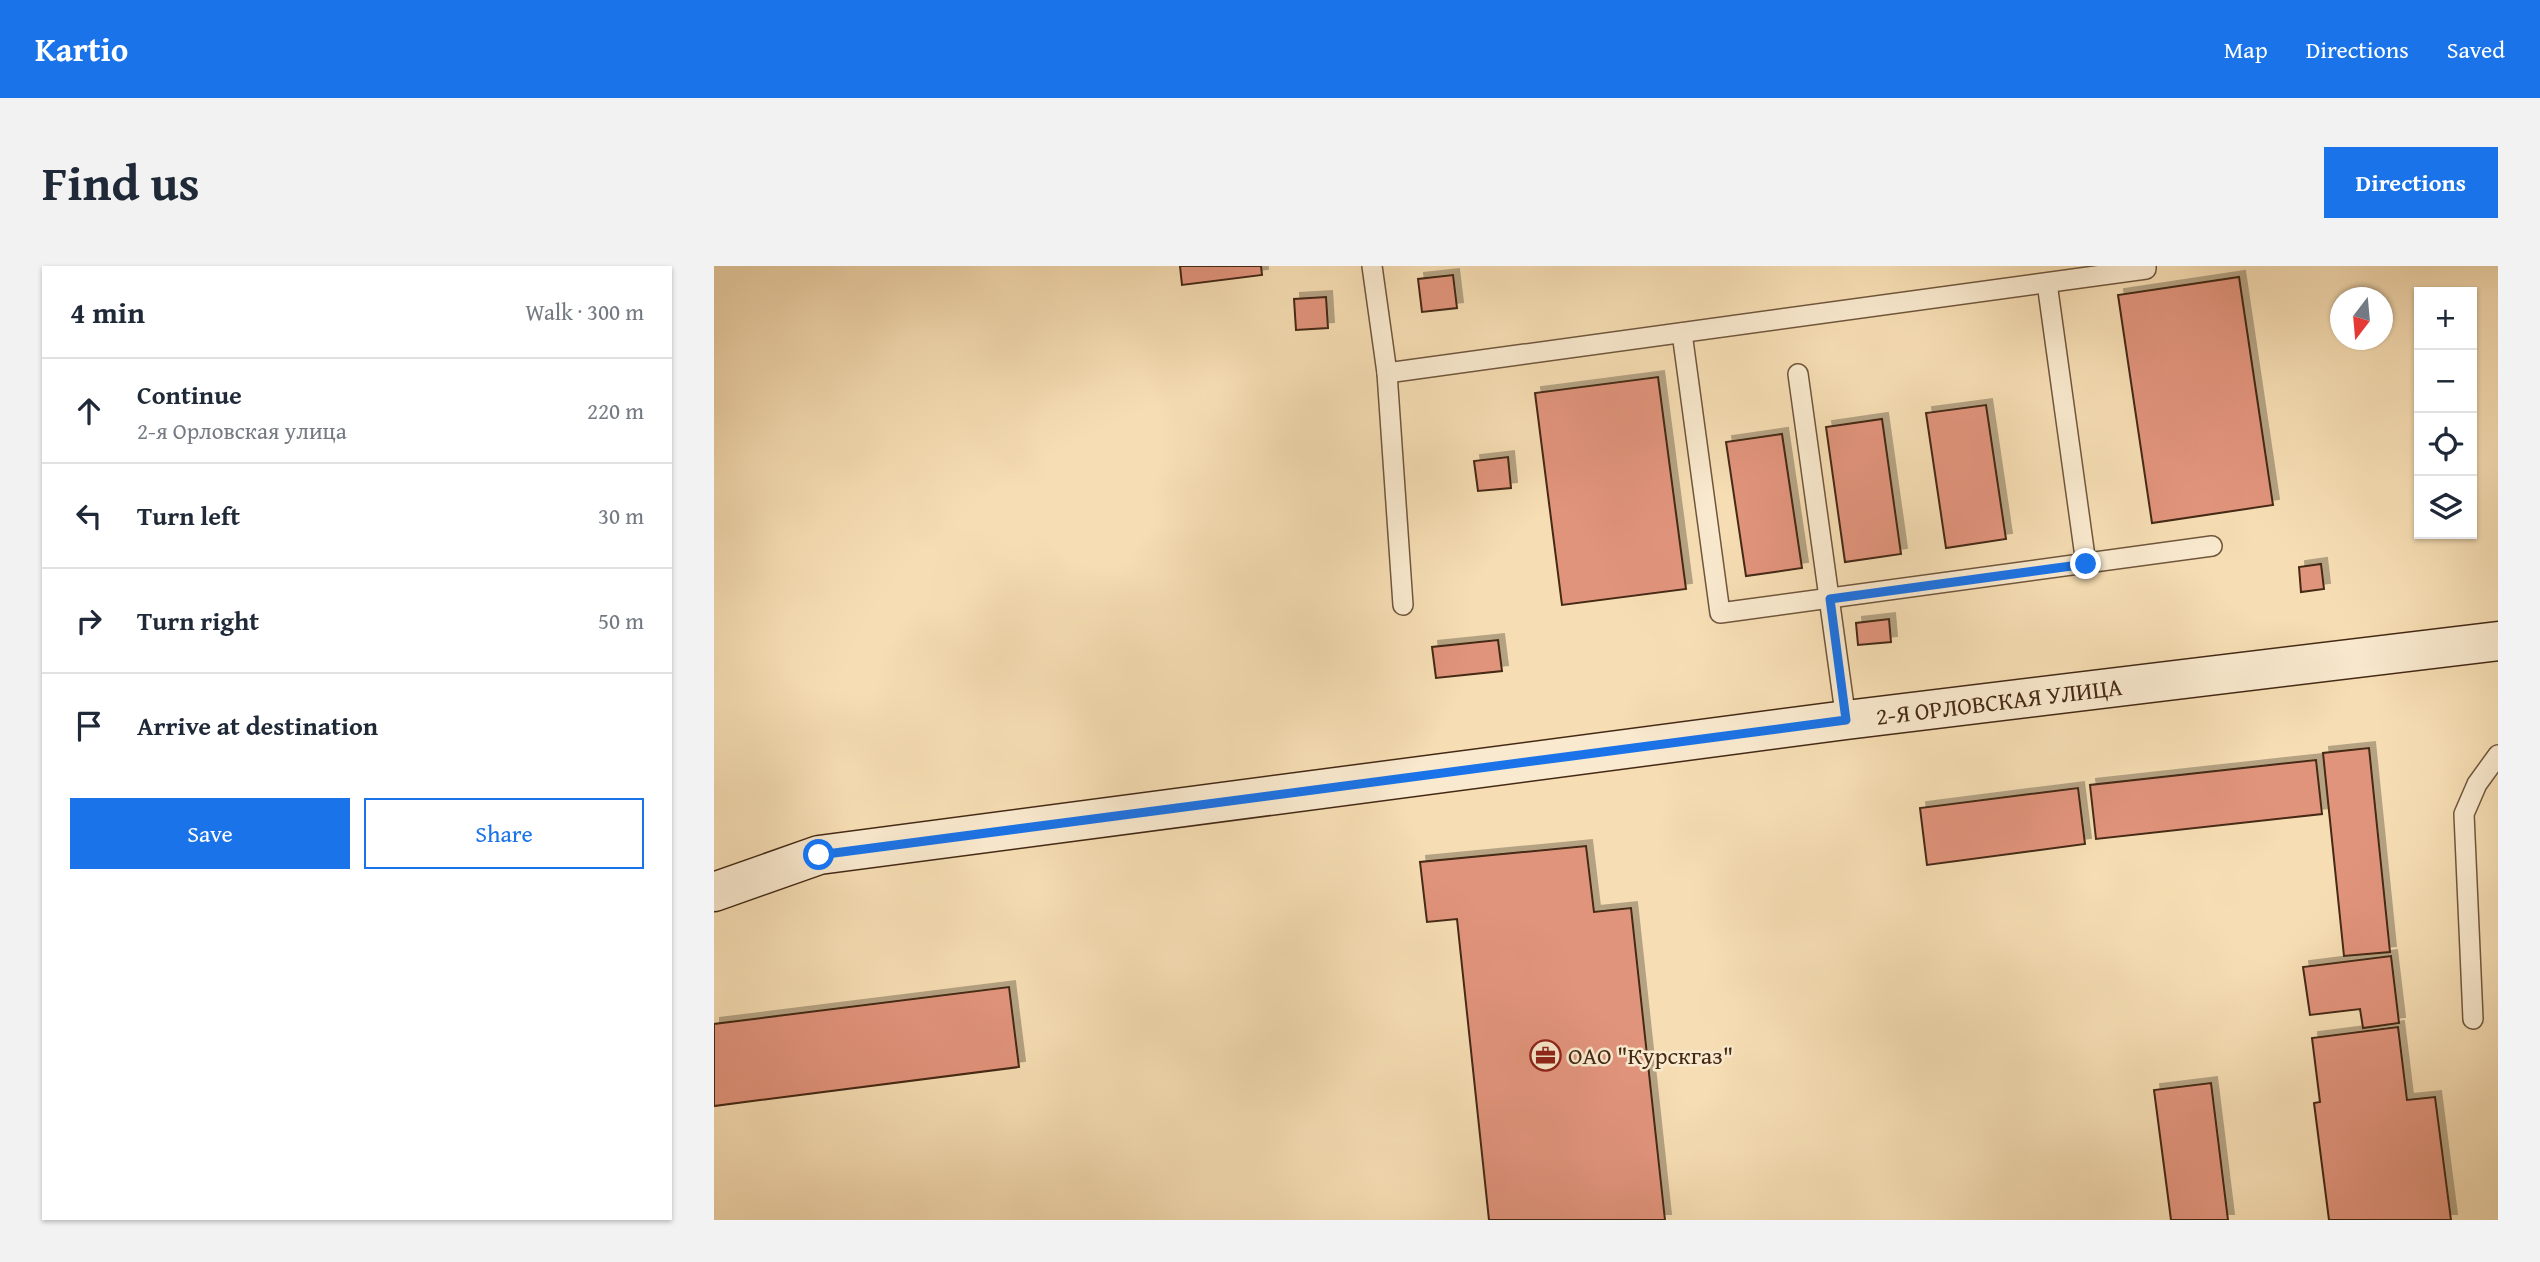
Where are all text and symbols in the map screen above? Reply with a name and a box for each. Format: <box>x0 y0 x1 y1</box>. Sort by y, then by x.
text: Kartio <box>35 25 128 73</box>
text: Map <box>2224 32 2268 67</box>
text: Directions <box>2306 32 2409 67</box>
text: Saved <box>2447 32 2505 67</box>
text: Find us <box>42 146 200 218</box>
button: Directions <box>2324 147 2498 218</box>
north arrow <box>2330 287 2393 350</box>
map controls <box>2414 287 2477 539</box>
button: + <box>2414 287 2477 350</box>
text: 4 min <box>70 290 145 334</box>
text: Walk · 300 m <box>525 295 644 328</box>
button: − <box>2414 350 2477 413</box>
text: Continue <box>137 375 242 414</box>
icon: ahead <box>70 392 108 430</box>
text: 220 m <box>587 394 644 427</box>
button: locate <box>2414 413 2477 476</box>
text: 2-я Орловская улица <box>137 414 347 447</box>
button: layers <box>2414 476 2477 539</box>
text: Turn left <box>137 496 240 535</box>
icon: left <box>70 497 108 535</box>
text: 30 m <box>598 499 644 532</box>
route end <box>2070 548 2101 579</box>
text: Turn right <box>137 601 259 640</box>
icon: right <box>70 602 108 640</box>
text: 50 m <box>598 604 644 637</box>
street label: 2-Я ОРЛОВСКАЯ УЛИЦА <box>1874 669 2125 734</box>
text: Arrive at destination <box>137 706 378 745</box>
icon: arrive <box>70 707 108 745</box>
button: Save <box>70 798 350 869</box>
button: Share <box>364 798 644 869</box>
route start <box>803 839 834 870</box>
place label: ОАО "Курскгаз" <box>1568 1038 1733 1073</box>
office icon: ОАО "Курскгаз" <box>1528 1039 1562 1073</box>

